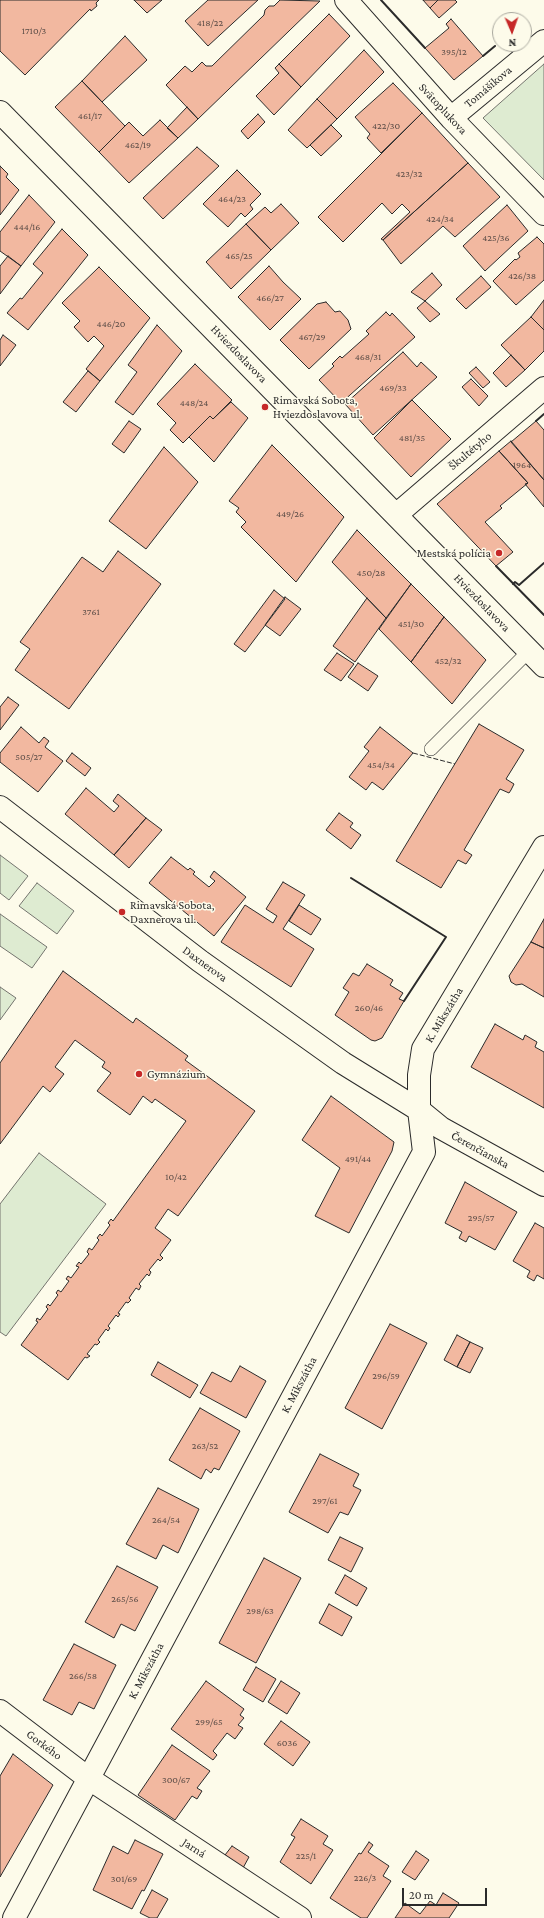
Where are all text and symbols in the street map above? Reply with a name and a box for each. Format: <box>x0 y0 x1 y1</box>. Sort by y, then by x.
north arrow <box>492 12 532 52</box>
house number: 418/22 <box>197 17 223 29</box>
house number: 1710/3 <box>22 25 46 37</box>
text: N <box>508 37 516 49</box>
house number: 395/12 <box>441 46 467 58</box>
street label: Tomášikova <box>461 63 515 111</box>
street label: Svätoplukova <box>416 80 470 138</box>
house number: 461/17 <box>78 110 102 122</box>
house number: 422/30 <box>372 120 400 132</box>
house number: 462/19 <box>125 139 151 151</box>
house number: 423/32 <box>395 168 423 180</box>
house number: 464/23 <box>218 193 246 205</box>
house number: 424/34 <box>426 213 454 225</box>
house number: 444/16 <box>14 221 40 233</box>
house number: 425/36 <box>482 232 510 244</box>
house number: 465/25 <box>225 250 253 262</box>
house number: 426/38 <box>508 270 536 282</box>
house number: 466/27 <box>256 292 284 304</box>
house number: 446/20 <box>97 318 125 330</box>
street label: Hviezdoslavova <box>208 322 270 386</box>
house number: 467/29 <box>298 331 326 343</box>
house number: 468/31 <box>355 351 381 363</box>
house number: 469/33 <box>379 382 407 394</box>
place label: Rimavská Sobota, Hviezdoslavova ul. <box>273 393 362 421</box>
house number: 448/24 <box>180 397 208 409</box>
marker: Rimavská Sobota, Hviezdoslavova ul. <box>260 402 270 412</box>
street label: Škultétyho <box>446 429 494 473</box>
house number: 481/35 <box>399 432 425 444</box>
house number: 1964 <box>513 459 531 471</box>
house number: 449/26 <box>276 508 304 520</box>
place label: Mestská polícia <box>417 546 491 560</box>
marker: Mestská polícia <box>494 548 504 558</box>
house number: 450/28 <box>357 567 385 579</box>
street label: Hviezdoslavova <box>451 571 513 635</box>
house number: 3761 <box>82 606 100 618</box>
house number: 451/30 <box>398 618 424 630</box>
house number: 452/32 <box>434 655 462 667</box>
house number: 505/27 <box>15 751 43 763</box>
house number: 454/34 <box>367 759 395 771</box>
place label: Rimavská Sobota, Daxnerova ul. <box>130 898 214 926</box>
marker: Rimavská Sobota, Daxnerova ul. <box>117 907 127 917</box>
street label: Daxnerova <box>180 943 230 985</box>
street label: K. Mikszátha <box>422 985 466 1045</box>
house number: 260/46 <box>355 1002 383 1014</box>
place label: Gymnázium <box>147 1067 206 1081</box>
marker: Gymnázium <box>134 1069 144 1079</box>
street label: Čerenčianska <box>448 1128 512 1172</box>
house number: 491/44 <box>345 1153 371 1165</box>
house number: 10/42 <box>165 1171 187 1183</box>
house number: 295/57 <box>468 1212 494 1224</box>
street label: K. Mikszátha <box>278 1354 320 1416</box>
house number: 296/59 <box>372 1370 400 1382</box>
house number: 263/52 <box>192 1440 218 1452</box>
house number: 297/61 <box>312 1495 338 1507</box>
house number: 264/54 <box>152 1514 180 1526</box>
house number: 265/56 <box>111 1593 139 1605</box>
house number: 298/63 <box>246 1605 274 1617</box>
street label: K. Mikszátha <box>125 1640 167 1702</box>
house number: 266/58 <box>69 1670 97 1682</box>
house number: 299/65 <box>195 1716 223 1728</box>
street label: Gorkého <box>23 1727 65 1763</box>
house number: 6036 <box>277 1737 297 1749</box>
house number: 300/67 <box>162 1774 190 1786</box>
street label: Jarná <box>179 1835 209 1861</box>
house number: 225/1 <box>296 1850 316 1862</box>
house number: 226/3 <box>354 1872 376 1884</box>
house number: 301/69 <box>111 1873 137 1885</box>
scale bar <box>404 1880 489 1906</box>
text: 20 m <box>409 1888 433 1902</box>

